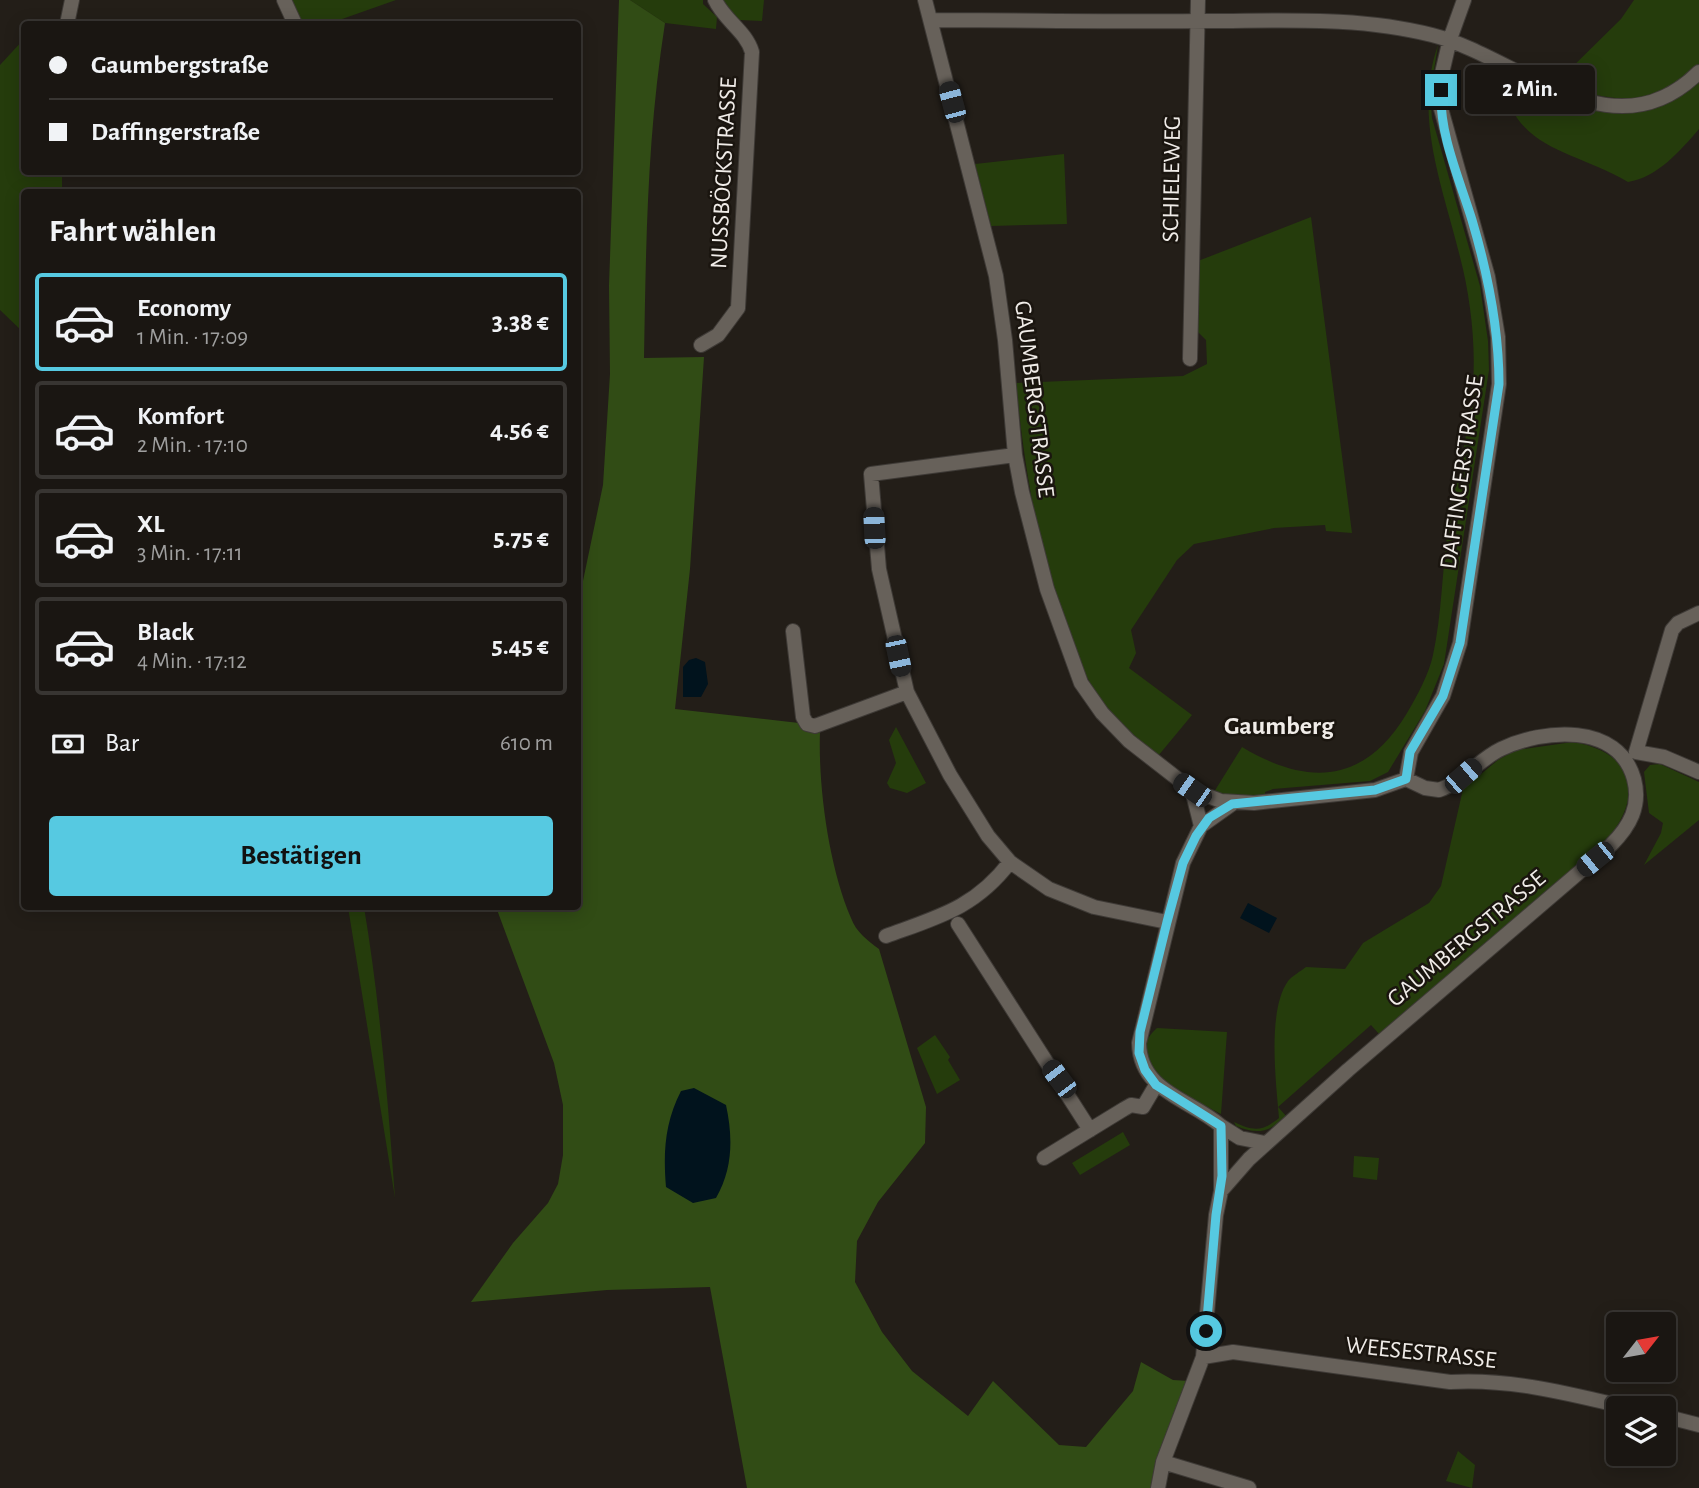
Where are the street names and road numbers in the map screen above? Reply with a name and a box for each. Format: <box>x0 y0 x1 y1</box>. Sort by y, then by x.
street label: NUSSBÖCKSTRASSE <box>706 76 741 270</box>
street label: SCHIELEWEG <box>1159 115 1185 243</box>
street label: GAUMBERGSTRASSE <box>1010 299 1058 499</box>
street label: DAFFINGERSTRASSE <box>1436 373 1488 571</box>
street label: GAUMBERGSTRASSE <box>1383 866 1550 1012</box>
street label: WEESESTRASSE <box>1344 1333 1498 1373</box>

